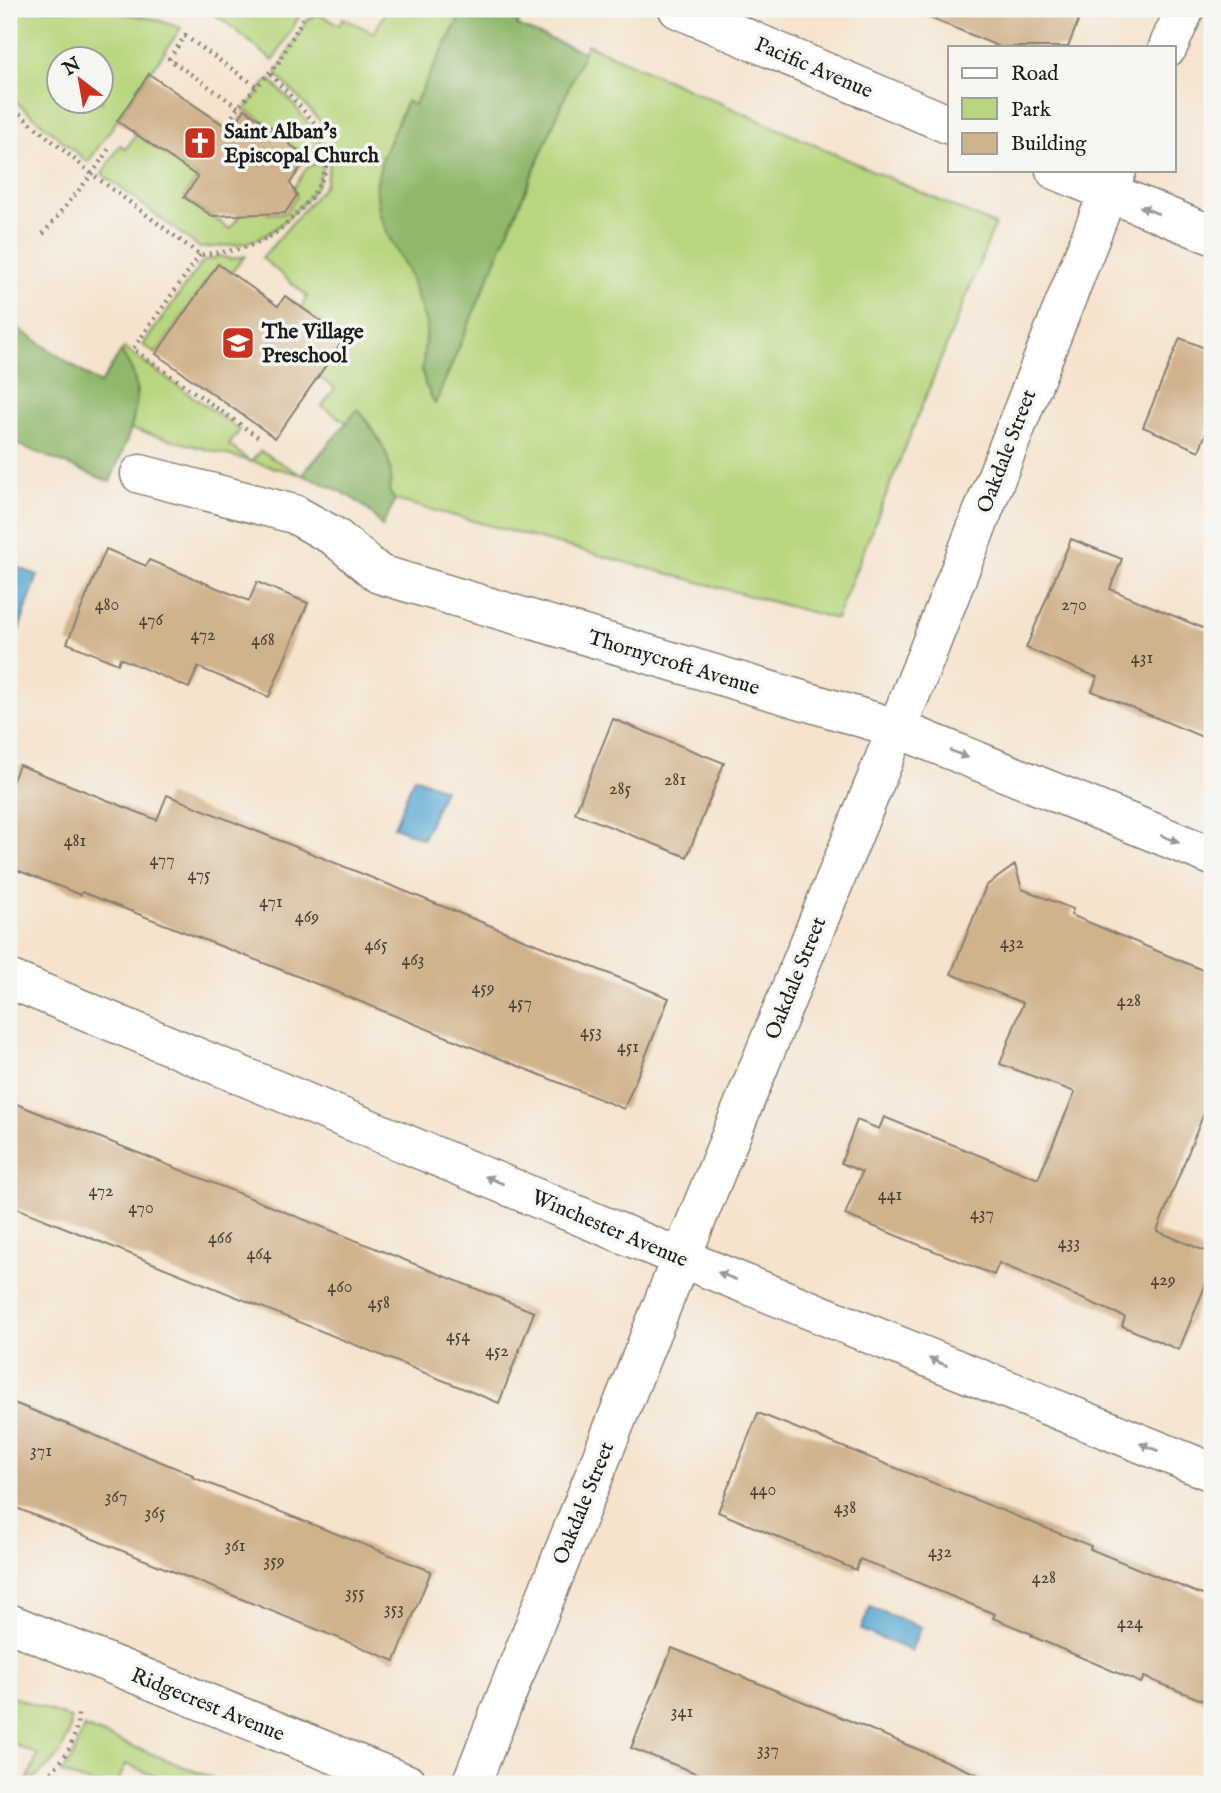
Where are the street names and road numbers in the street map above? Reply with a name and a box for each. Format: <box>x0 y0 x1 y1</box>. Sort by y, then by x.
street label: Pacific Avenue <box>750 31 877 106</box>
street label: Oakdale Street <box>972 386 1043 517</box>
street label: Thornycroft Avenue <box>584 624 763 702</box>
street label: Oakdale Street <box>760 913 833 1044</box>
street label: Winchester Avenue <box>527 1184 692 1275</box>
street label: Oakdale Street <box>548 1438 621 1569</box>
street label: Ridgecrest Avenue <box>127 1662 289 1749</box>

